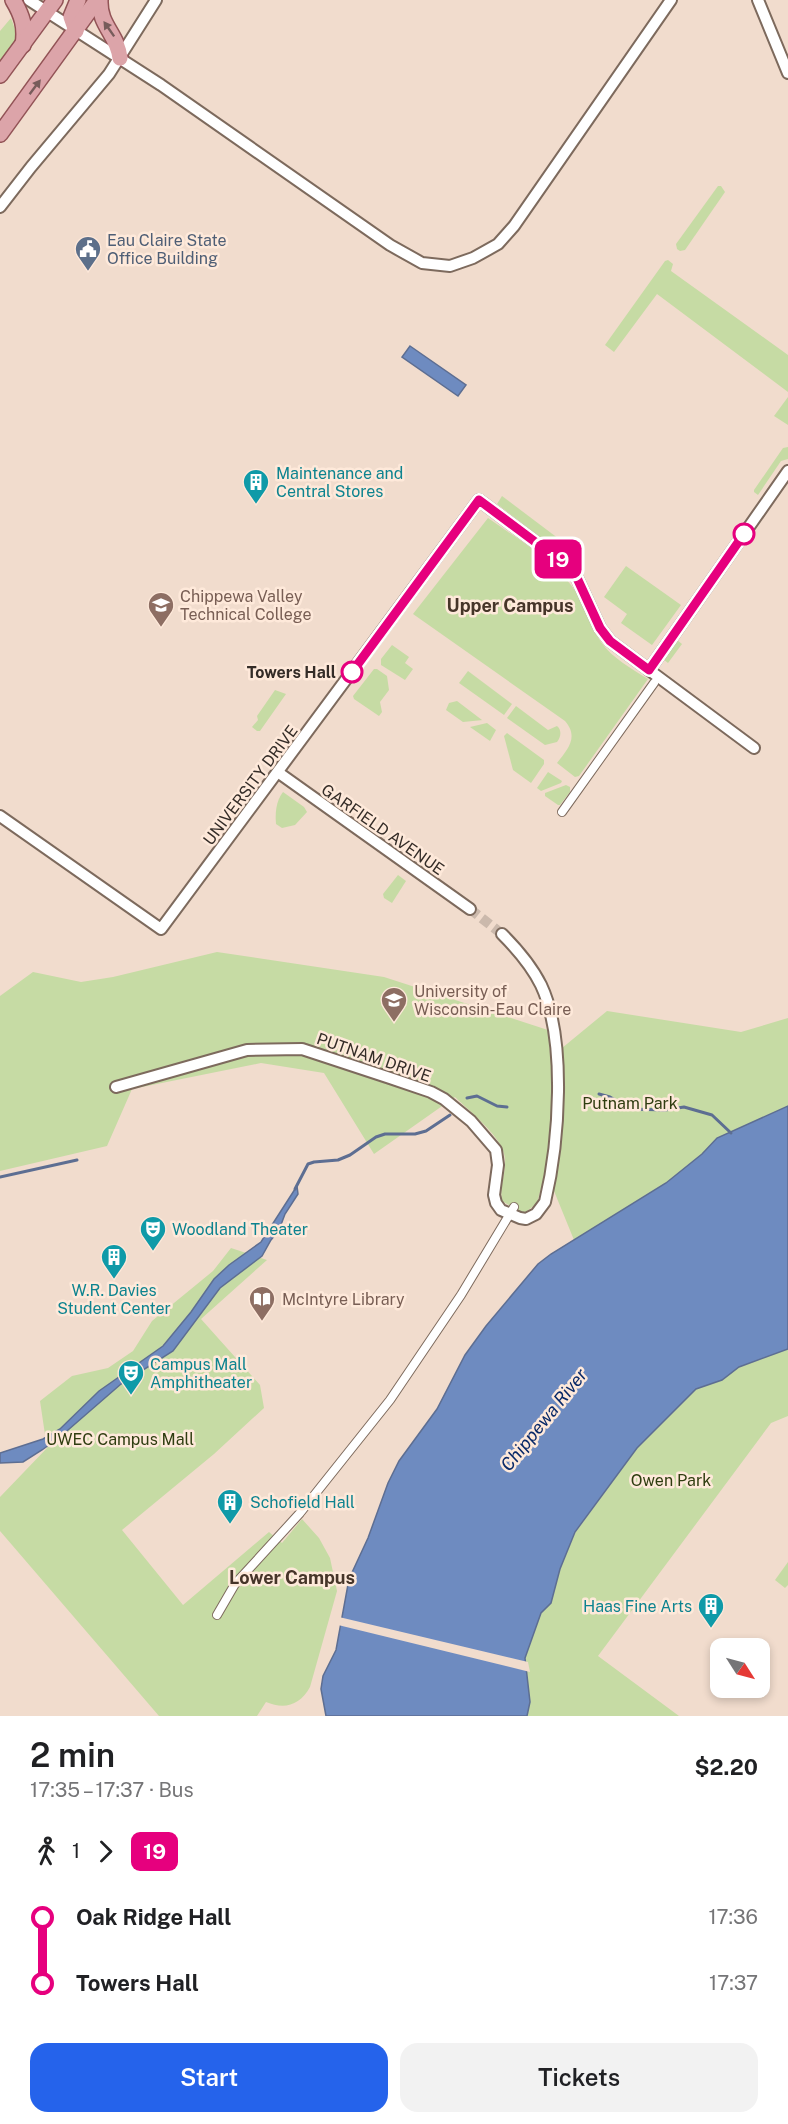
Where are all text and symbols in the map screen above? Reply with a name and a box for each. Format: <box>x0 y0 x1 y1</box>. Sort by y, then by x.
one-way arrow <box>103 22 115 38</box>
one-way arrow <box>29 80 41 96</box>
place label: Eau Claire State Office Building <box>107 231 227 268</box>
public building icon: Eau Claire State Office Building <box>73 234 103 272</box>
place label: Maintenance and Central Stores <box>276 464 403 501</box>
building icon: Maintenance and Central Stores <box>241 467 271 505</box>
unlabelled marker <box>733 523 755 545</box>
line badge: 19 <box>531 540 585 578</box>
text: 19 <box>547 547 569 572</box>
place label: Chippewa Valley Technical College <box>180 587 312 624</box>
school or university icon: Chippewa Valley Technical College <box>146 590 176 628</box>
district label: Upper Campus <box>447 595 573 616</box>
marker: Towers Hall <box>341 661 363 683</box>
place label: Towers Hall <box>247 663 336 682</box>
street label: UNIVERSITY DRIVE <box>199 722 302 849</box>
street label: GARFIELD AVENUE <box>318 780 448 879</box>
place label: University of Wisconsin-Eau Claire <box>414 982 571 1019</box>
school or university icon: University of Wisconsin-Eau Claire <box>379 985 409 1023</box>
street label: PUTNAM DRIVE <box>314 1029 433 1086</box>
park label: Putnam Park <box>582 1094 678 1113</box>
theatre icon: Woodland Theater <box>138 1214 168 1252</box>
place label: Woodland Theater <box>172 1220 308 1239</box>
building icon: W.R. Davies Student Center <box>99 1242 129 1280</box>
place label: W.R. Davies Student Center <box>57 1281 171 1318</box>
library icon: McIntyre Library <box>247 1284 277 1322</box>
place label: McIntyre Library <box>282 1290 405 1309</box>
place label: Campus Mall Amphitheater <box>150 1355 252 1392</box>
theatre icon: Campus Mall Amphitheater <box>116 1358 146 1396</box>
water label: Chippewa River <box>496 1364 591 1475</box>
park label: UWEC Campus Mall <box>46 1430 194 1449</box>
park label: Owen Park <box>631 1471 711 1490</box>
building icon: Schofield Hall <box>215 1487 245 1525</box>
place label: Schofield Hall <box>250 1493 355 1512</box>
district label: Lower Campus <box>229 1567 355 1588</box>
building icon: Haas Fine Arts <box>696 1591 726 1629</box>
place label: Haas Fine Arts <box>583 1597 692 1616</box>
north arrow <box>710 1638 770 1698</box>
map controls <box>710 1638 770 1698</box>
text: 2 min <box>30 1736 115 1774</box>
text: $2.20 <box>695 1754 758 1780</box>
text: 17:35 – 17:37 · Bus <box>30 1778 194 1802</box>
icon: walk <box>30 1835 63 1868</box>
icon: forward <box>89 1835 122 1868</box>
text: 1 <box>72 1839 80 1863</box>
text: 19 <box>143 1839 166 1864</box>
text: Oak Ridge Hall <box>76 1904 232 1930</box>
text: 17:36 <box>708 1905 758 1929</box>
text: Towers Hall <box>76 1970 199 1996</box>
text: 17:37 <box>709 1971 758 1995</box>
button: Start <box>30 2043 388 2112</box>
button: Tickets <box>400 2043 758 2112</box>

